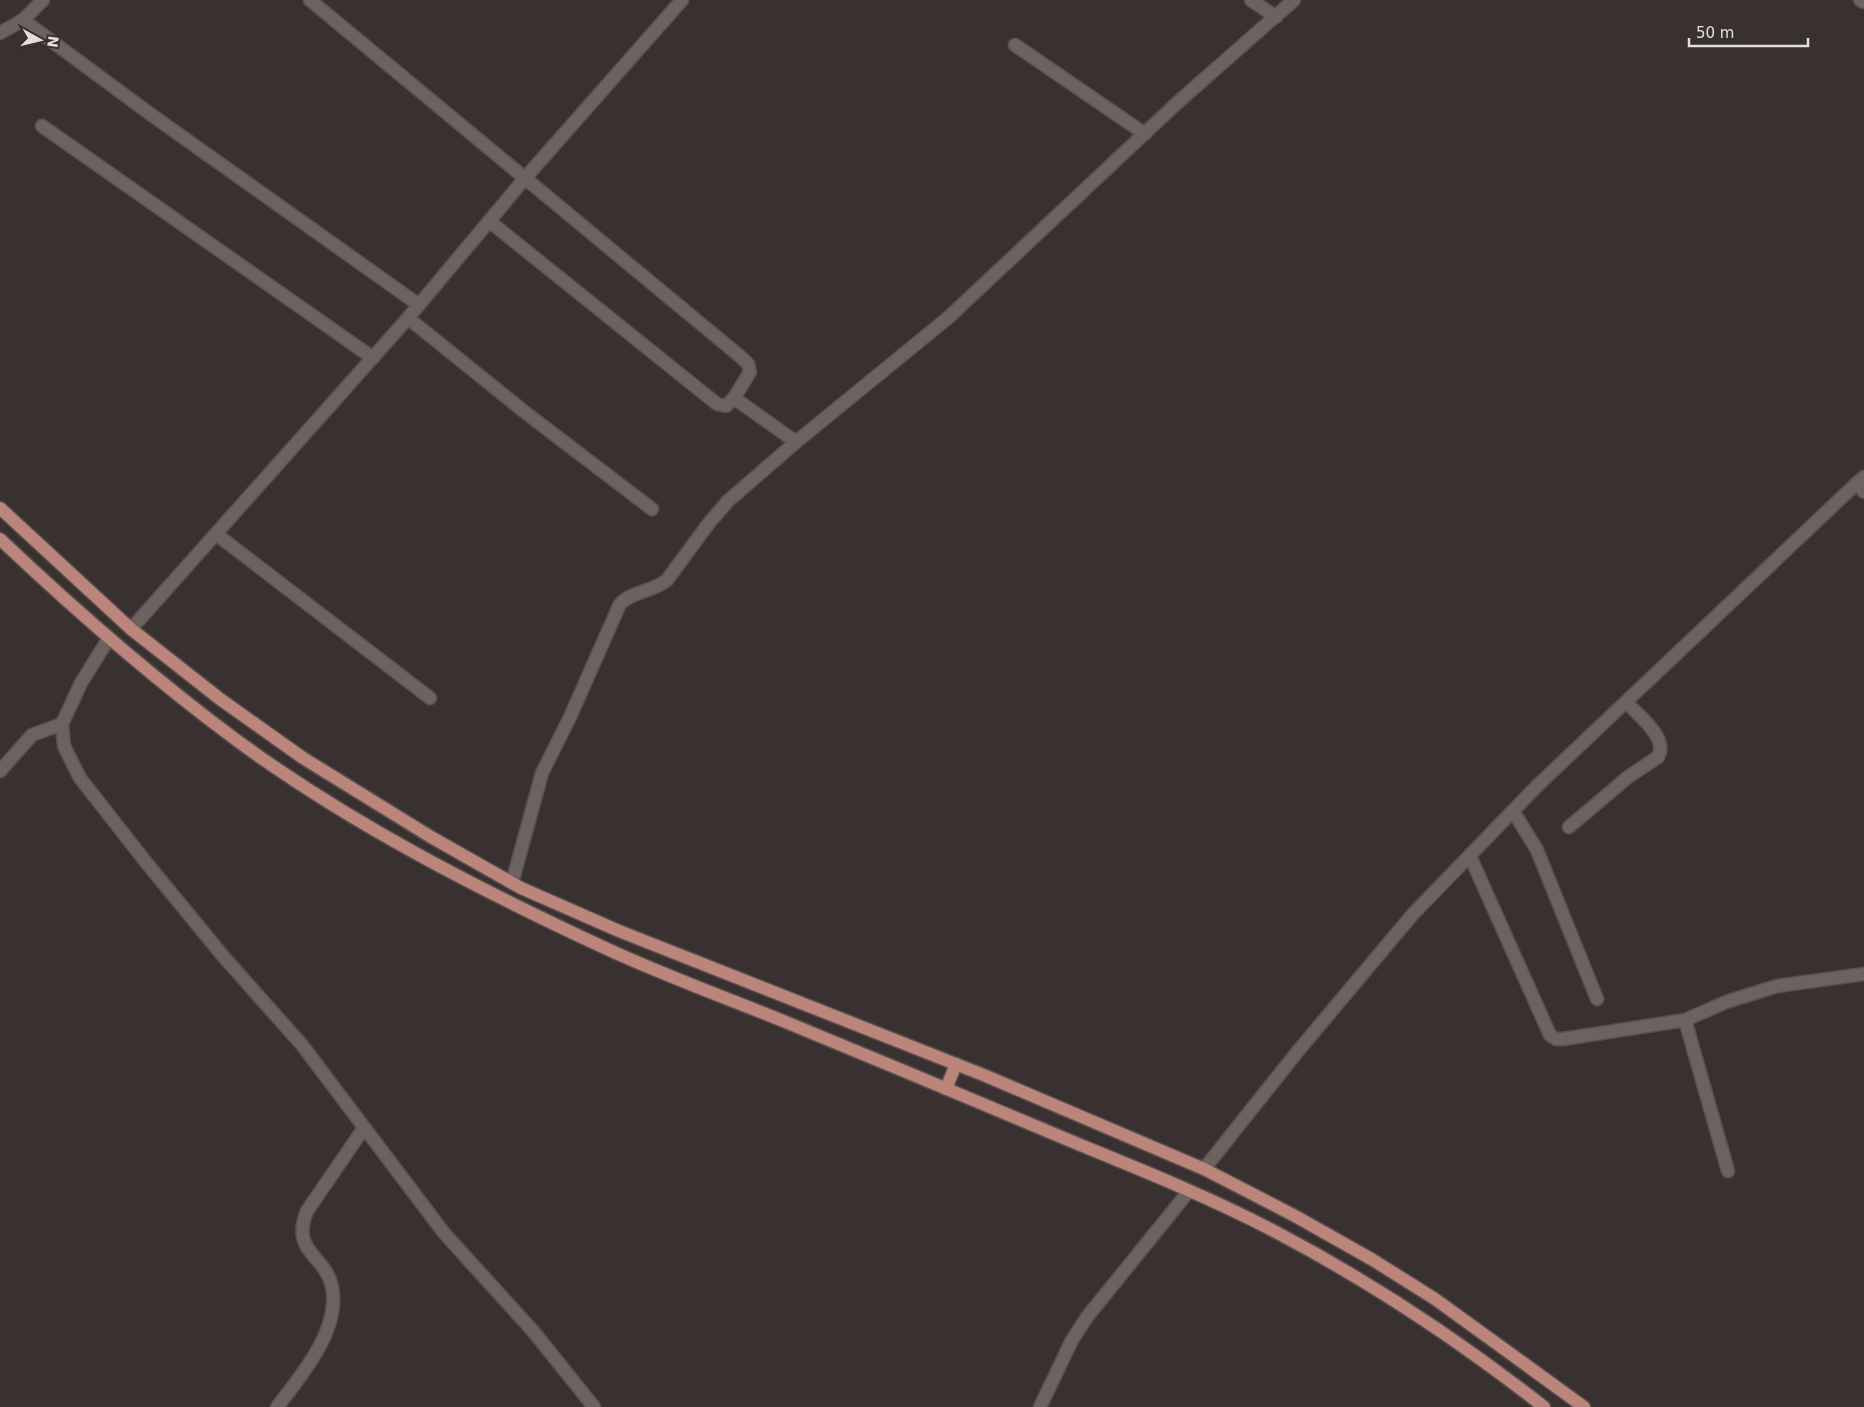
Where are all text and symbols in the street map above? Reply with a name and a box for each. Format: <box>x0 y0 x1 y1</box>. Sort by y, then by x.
north arrow <box>15 15 65 65</box>
scale bar <box>1689 15 1808 47</box>
text: 50 m <box>1696 24 1734 42</box>
text: N <box>44 35 62 49</box>

